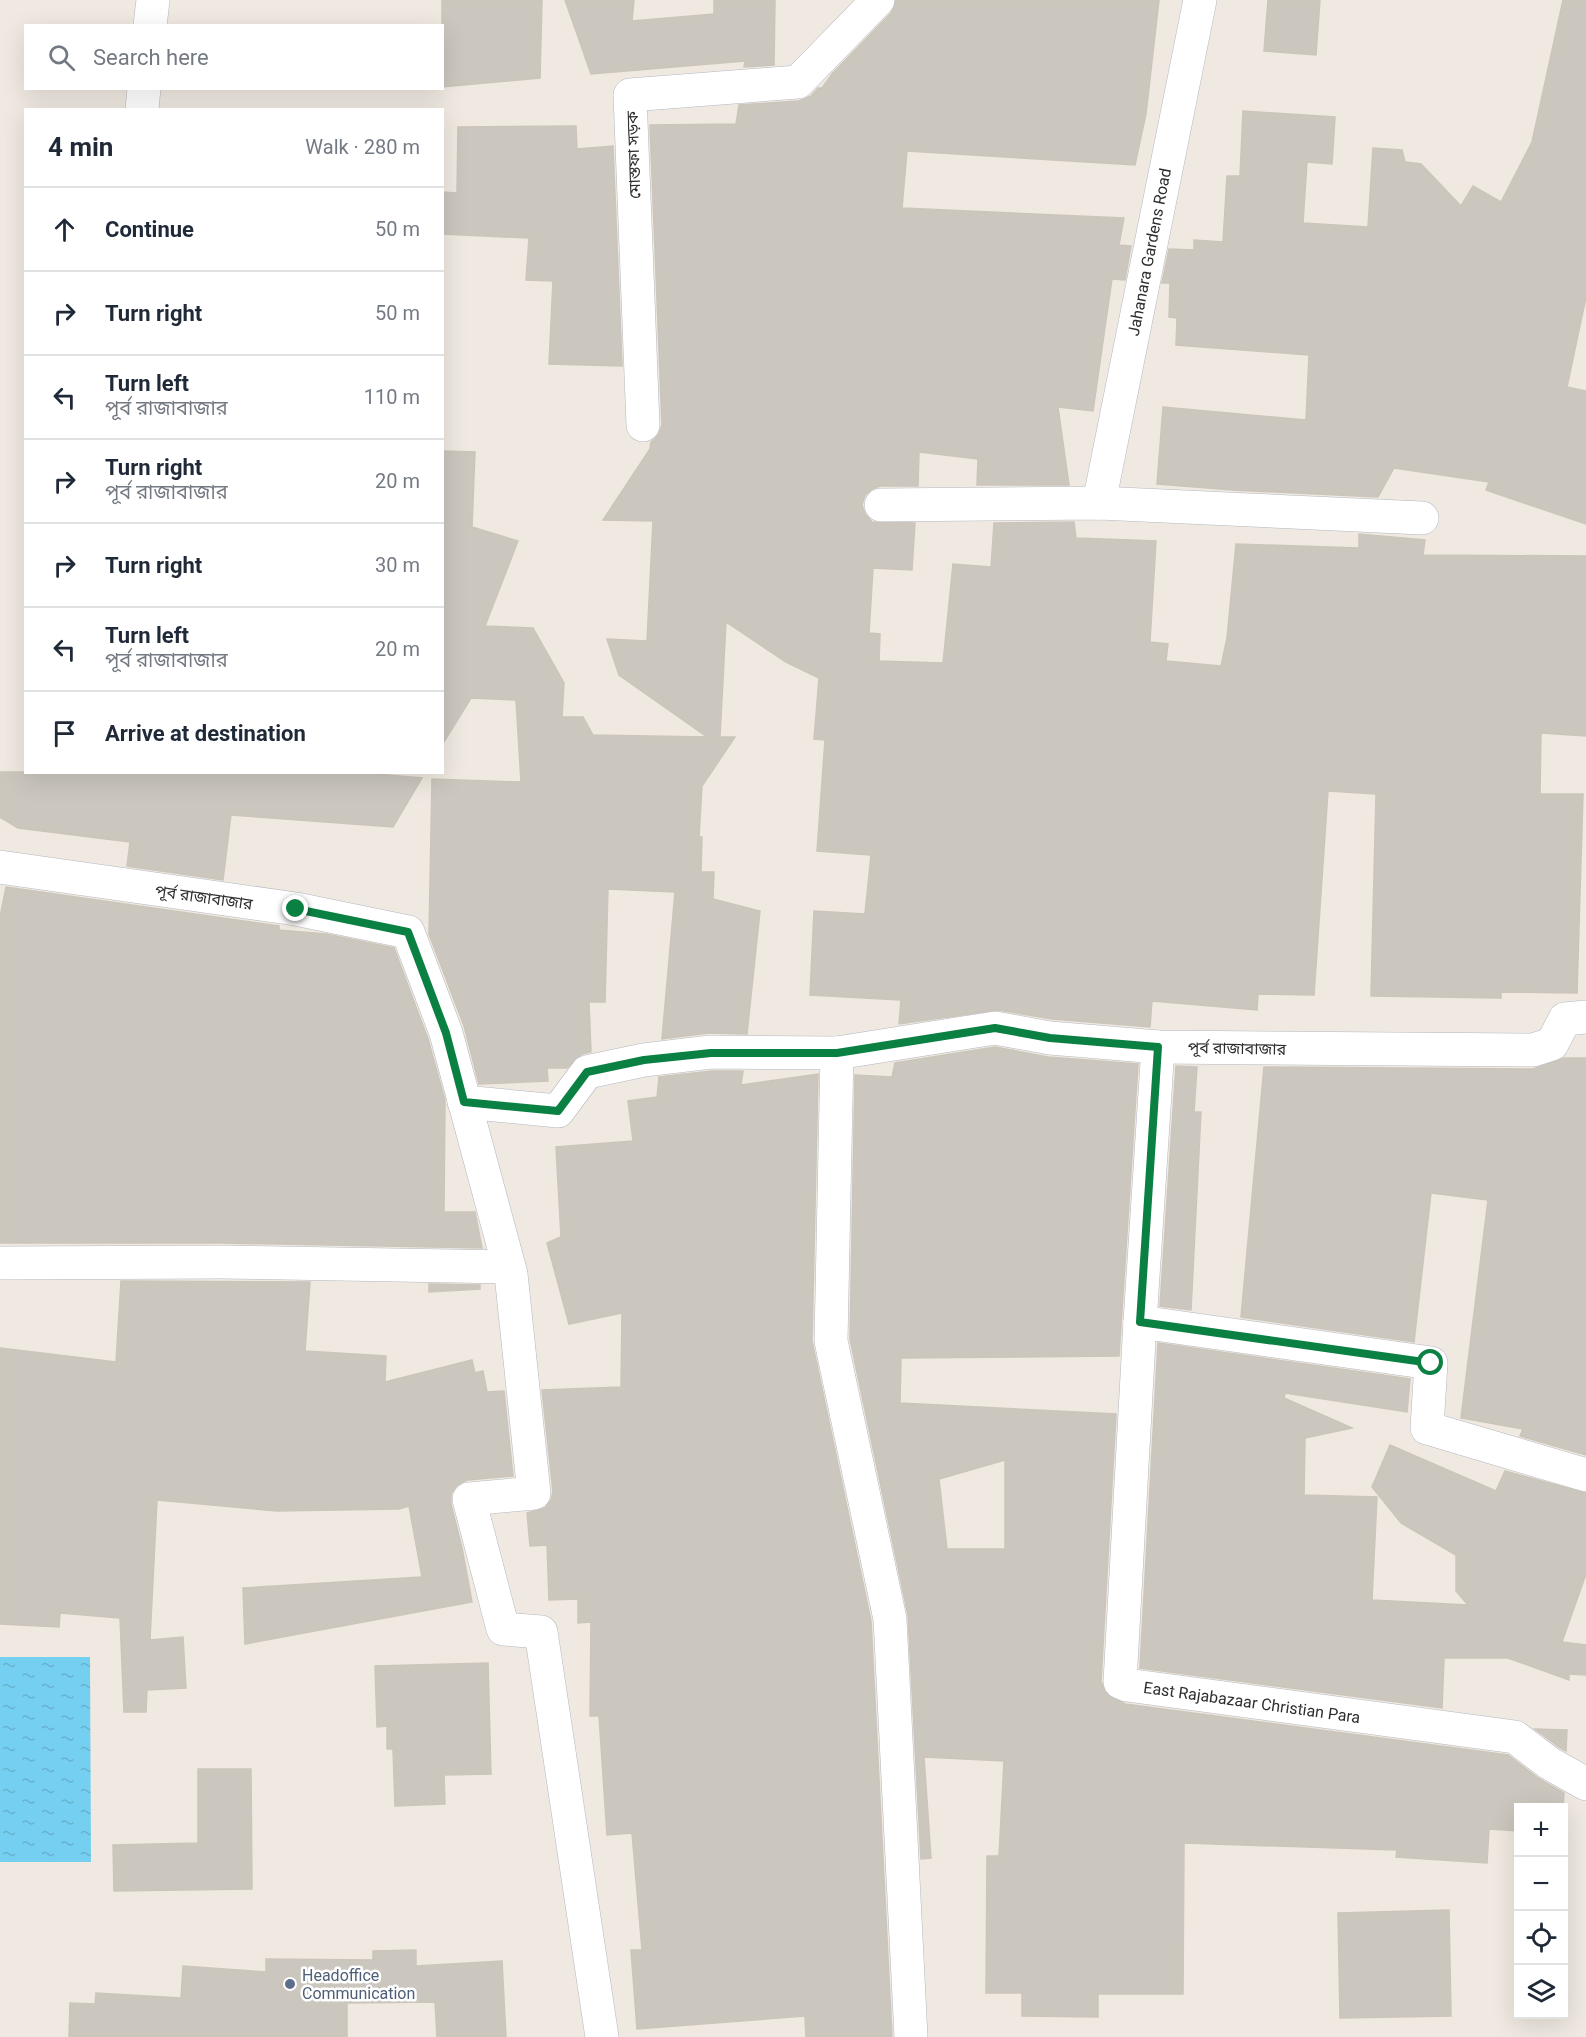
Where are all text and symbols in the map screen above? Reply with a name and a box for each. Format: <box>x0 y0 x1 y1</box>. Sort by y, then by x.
search box <box>24 24 444 90</box>
icon: search <box>45 41 78 74</box>
text: Search here <box>93 45 209 70</box>
street label: মোস্তফা সড়ক <box>622 110 645 199</box>
text: 4 min <box>48 132 113 162</box>
text: Walk · 280 m <box>305 135 420 159</box>
street label: Jahanara Gardens Road <box>1124 167 1175 338</box>
icon: ahead <box>48 213 81 246</box>
text: Continue <box>105 217 194 242</box>
text: 50 m <box>375 217 420 241</box>
icon: right <box>48 297 81 330</box>
text: Turn right <box>105 301 202 326</box>
text: 50 m <box>375 301 420 325</box>
text: Turn left <box>105 371 189 396</box>
icon: left <box>48 381 81 414</box>
text: 110 m <box>364 385 420 409</box>
text: পূর্ব রাজাবাজার <box>105 396 228 420</box>
text: Turn right <box>105 455 202 480</box>
icon: right <box>48 465 81 498</box>
text: 20 m <box>375 469 420 493</box>
text: পূর্ব রাজাবাজার <box>105 480 228 504</box>
icon: right <box>48 549 81 582</box>
text: Turn right <box>105 553 202 578</box>
text: 30 m <box>375 553 420 577</box>
text: Turn left <box>105 623 189 648</box>
icon: left <box>48 633 81 666</box>
text: 20 m <box>375 637 420 661</box>
text: পূর্ব রাজাবাজার <box>105 648 228 672</box>
icon: arrive <box>48 717 81 750</box>
text: Arrive at destination <box>105 721 306 746</box>
street label: পূর্ব রাজাবাজার <box>154 881 254 914</box>
route end <box>282 895 308 921</box>
street label: পূর্ব রাজাবাজার <box>1188 1038 1287 1059</box>
route start <box>1417 1349 1443 1375</box>
street label: East Rajabazaar Christian Para <box>1142 1678 1362 1727</box>
map controls <box>1514 1803 1568 2019</box>
button: + <box>1514 1803 1568 1857</box>
button: − <box>1514 1857 1568 1911</box>
button: locate <box>1514 1911 1568 1965</box>
button: layers <box>1514 1965 1568 2019</box>
place label: Headoffice Communication <box>302 1966 415 2003</box>
marker: Headoffice Communication <box>283 1977 297 1991</box>

